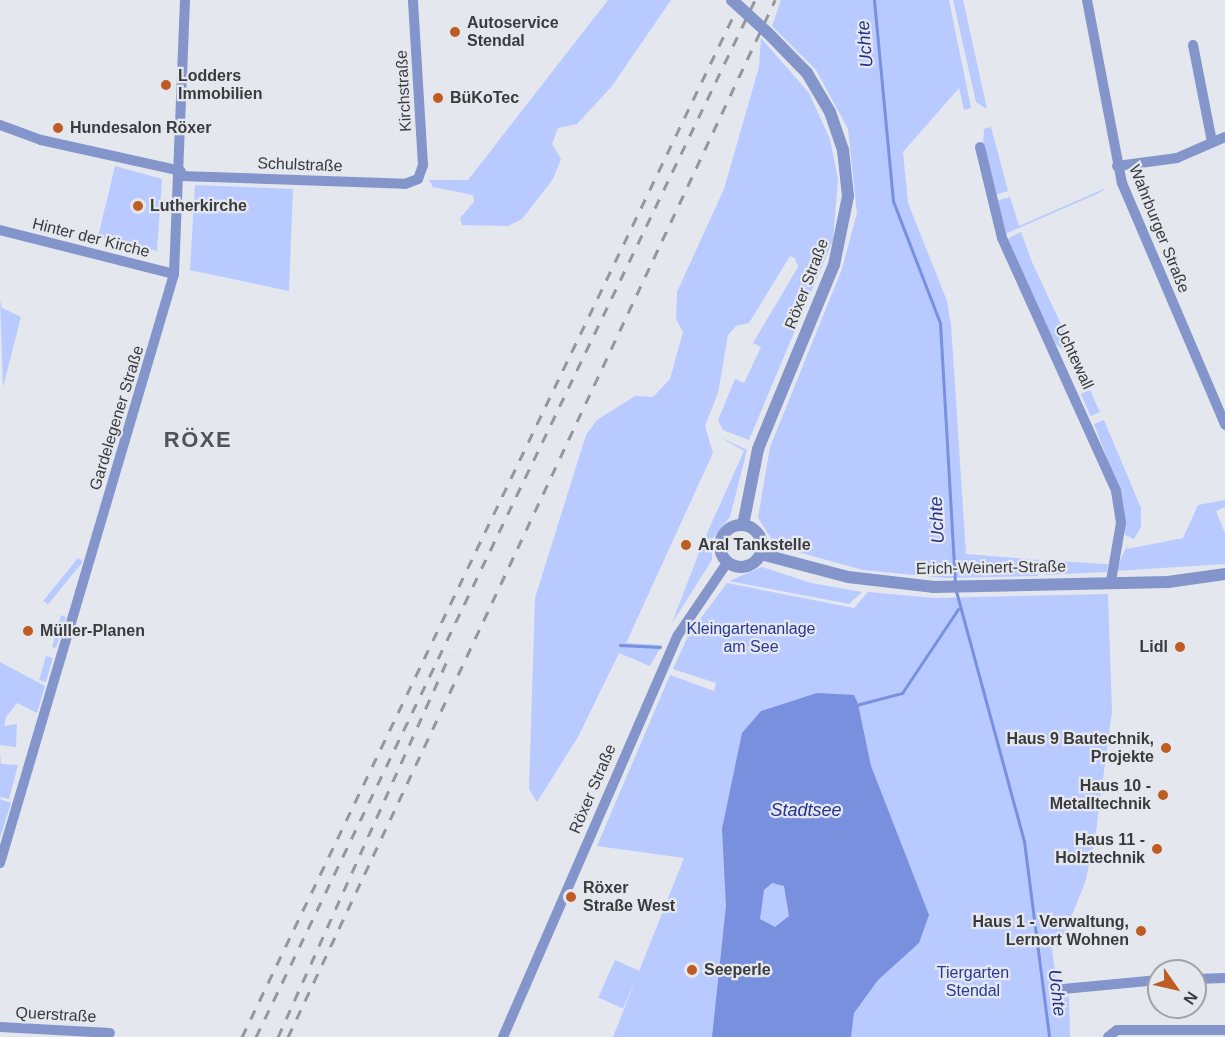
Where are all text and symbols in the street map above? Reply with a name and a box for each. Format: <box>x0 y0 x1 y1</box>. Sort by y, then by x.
place label: Autoservice Stendal <box>467 13 559 51</box>
water label: Uchte <box>852 20 878 68</box>
marker: Autoservice Stendal <box>448 25 462 39</box>
street label: Kirchstraße <box>392 50 416 132</box>
place label: Lodders Immobilien <box>178 66 262 104</box>
marker: Lodders Immobilien <box>159 78 173 92</box>
place label: BüKoTec <box>450 88 519 108</box>
marker: BüKoTec <box>431 91 445 105</box>
place label: Hundesalon Röxer <box>70 118 211 138</box>
marker: Hundesalon Röxer <box>51 121 65 135</box>
street label: Schulstraße <box>257 154 343 176</box>
street label: Wahrburger Straße <box>1125 162 1193 296</box>
place label: Lutherkirche <box>150 196 247 216</box>
marker: Lutherkirche <box>131 199 145 213</box>
street label: Hinter der Kirche <box>30 214 152 262</box>
street label: Röxer Straße <box>781 236 833 332</box>
street label: Uchtewall <box>1051 322 1097 392</box>
street label: Gardelegener Straße <box>86 343 148 493</box>
district label: RÖXE <box>164 427 232 453</box>
water label: Uchte <box>925 496 949 544</box>
place label: Aral Tankstelle <box>698 535 811 555</box>
marker: Aral Tankstelle <box>679 538 693 552</box>
street label: Erich-Weinert-Straße <box>916 557 1066 579</box>
park label: Kleingartenanlage am See <box>687 619 815 657</box>
place label: Müller-Planen <box>40 621 145 641</box>
marker: Müller-Planen <box>21 624 35 638</box>
place label: Lidl <box>1140 637 1168 657</box>
marker: Lidl <box>1173 640 1187 654</box>
place label: Haus 9 Bautechnik, Projekte <box>1006 729 1154 767</box>
street label: Röxer Straße <box>566 741 620 837</box>
marker: Haus 9 Bautechnik, Projekte <box>1159 741 1173 755</box>
place label: Haus 10 - Metalltechnik <box>1050 776 1151 814</box>
marker: Haus 10 - Metalltechnik <box>1156 788 1170 802</box>
water label: Stadtsee <box>770 799 842 821</box>
place label: Haus 11 - Holztechnik <box>1055 830 1145 868</box>
marker: Haus 11 - Holztechnik <box>1150 842 1164 856</box>
place label: Röxer Straße West <box>583 878 675 916</box>
marker: Röxer Straße West <box>564 890 578 904</box>
place label: Haus 1 - Verwaltung, Lernort Wohnen <box>973 912 1129 950</box>
marker: Haus 1 - Verwaltung, Lernort Wohnen <box>1134 924 1148 938</box>
north arrow <box>1147 959 1207 1019</box>
place label: Seeperle <box>704 960 771 980</box>
marker: Seeperle <box>685 963 699 977</box>
park label: Tiergarten Stendal <box>937 963 1009 1001</box>
water label: Uchte <box>1043 968 1071 1018</box>
text: N <box>1180 989 1201 1008</box>
street label: Querstraße <box>15 1003 97 1027</box>

